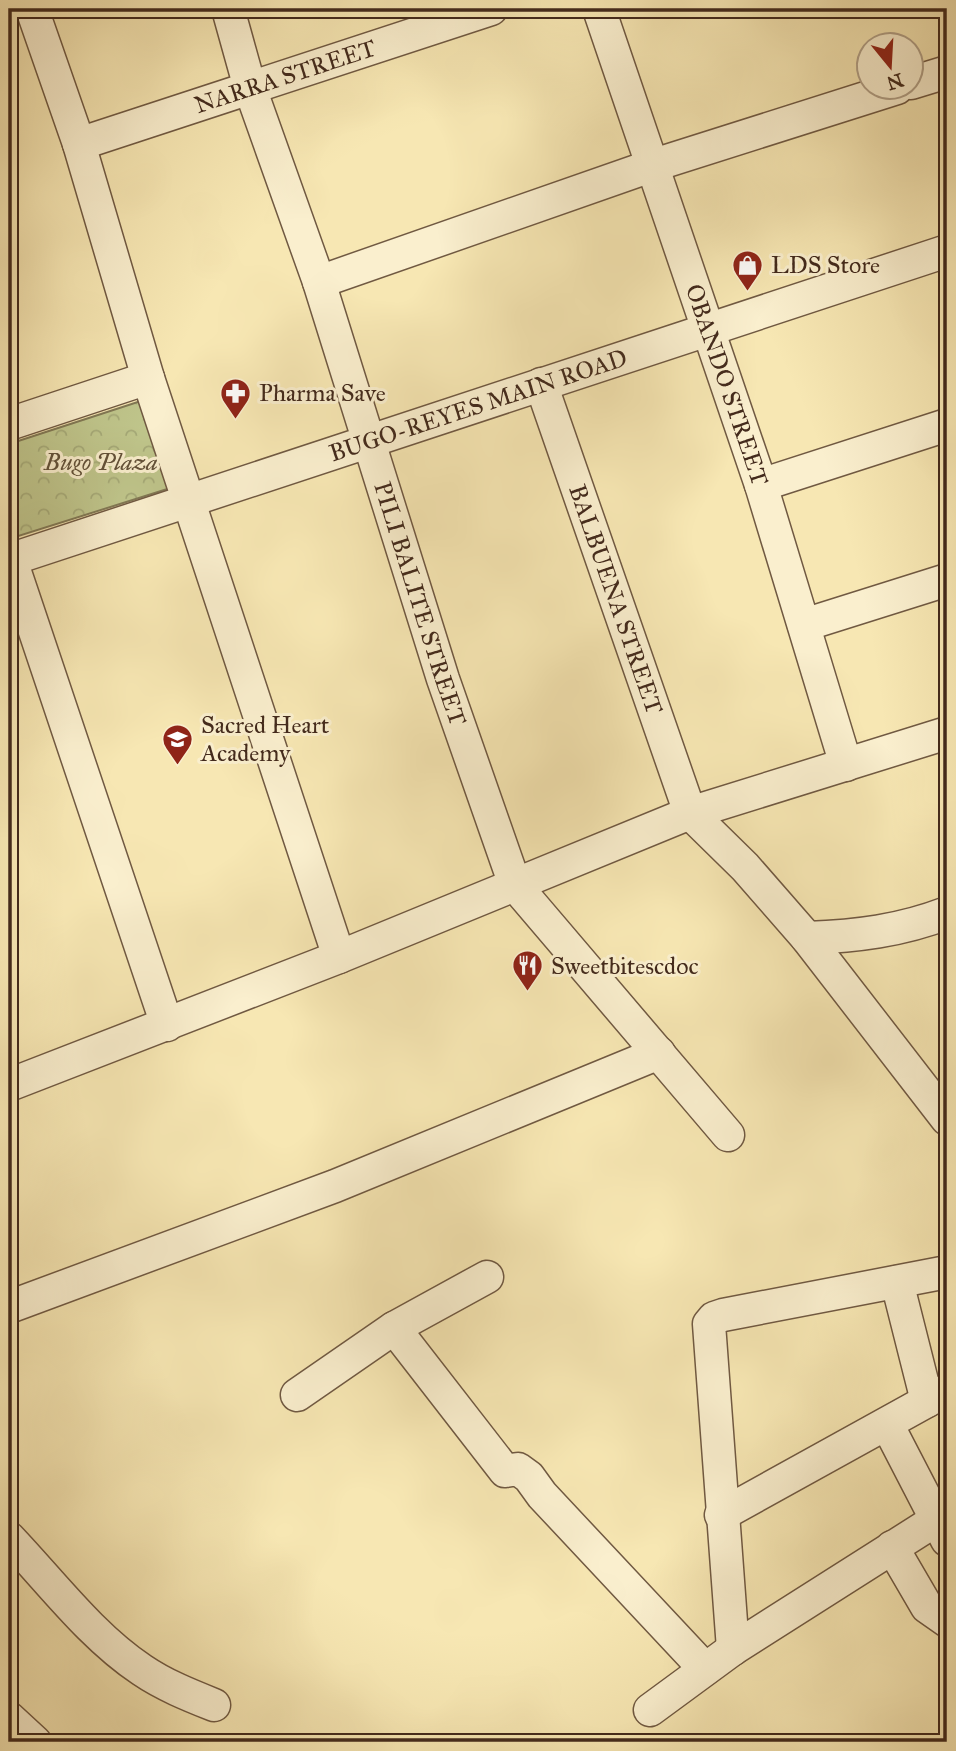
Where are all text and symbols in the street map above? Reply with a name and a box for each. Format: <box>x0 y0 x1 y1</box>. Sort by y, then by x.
north arrow <box>855 32 925 102</box>
street label: NARRA STREET <box>190 33 380 120</box>
text: N <box>884 68 906 95</box>
shop icon: LDS Store <box>731 248 765 292</box>
place label: LDS Store <box>771 250 880 280</box>
street label: OBANDO STREET <box>679 280 775 489</box>
street label: BUGO-REYES MAIN ROAD <box>325 342 631 468</box>
pharmacy icon: Pharma Save <box>219 376 253 420</box>
place label: Pharma Save <box>259 378 386 408</box>
park label: Bugo Plaza <box>43 447 158 477</box>
street label: PILI BALITE STREET <box>367 478 473 729</box>
street label: BALBUENA STREET <box>562 481 670 718</box>
place label: Sacred Heart Academy <box>200 710 330 768</box>
school or university icon: Sacred Heart Academy <box>161 722 195 766</box>
restaurant icon: Sweetbitescdoc <box>511 949 545 993</box>
place label: Sweetbitescdoc <box>551 951 699 981</box>

